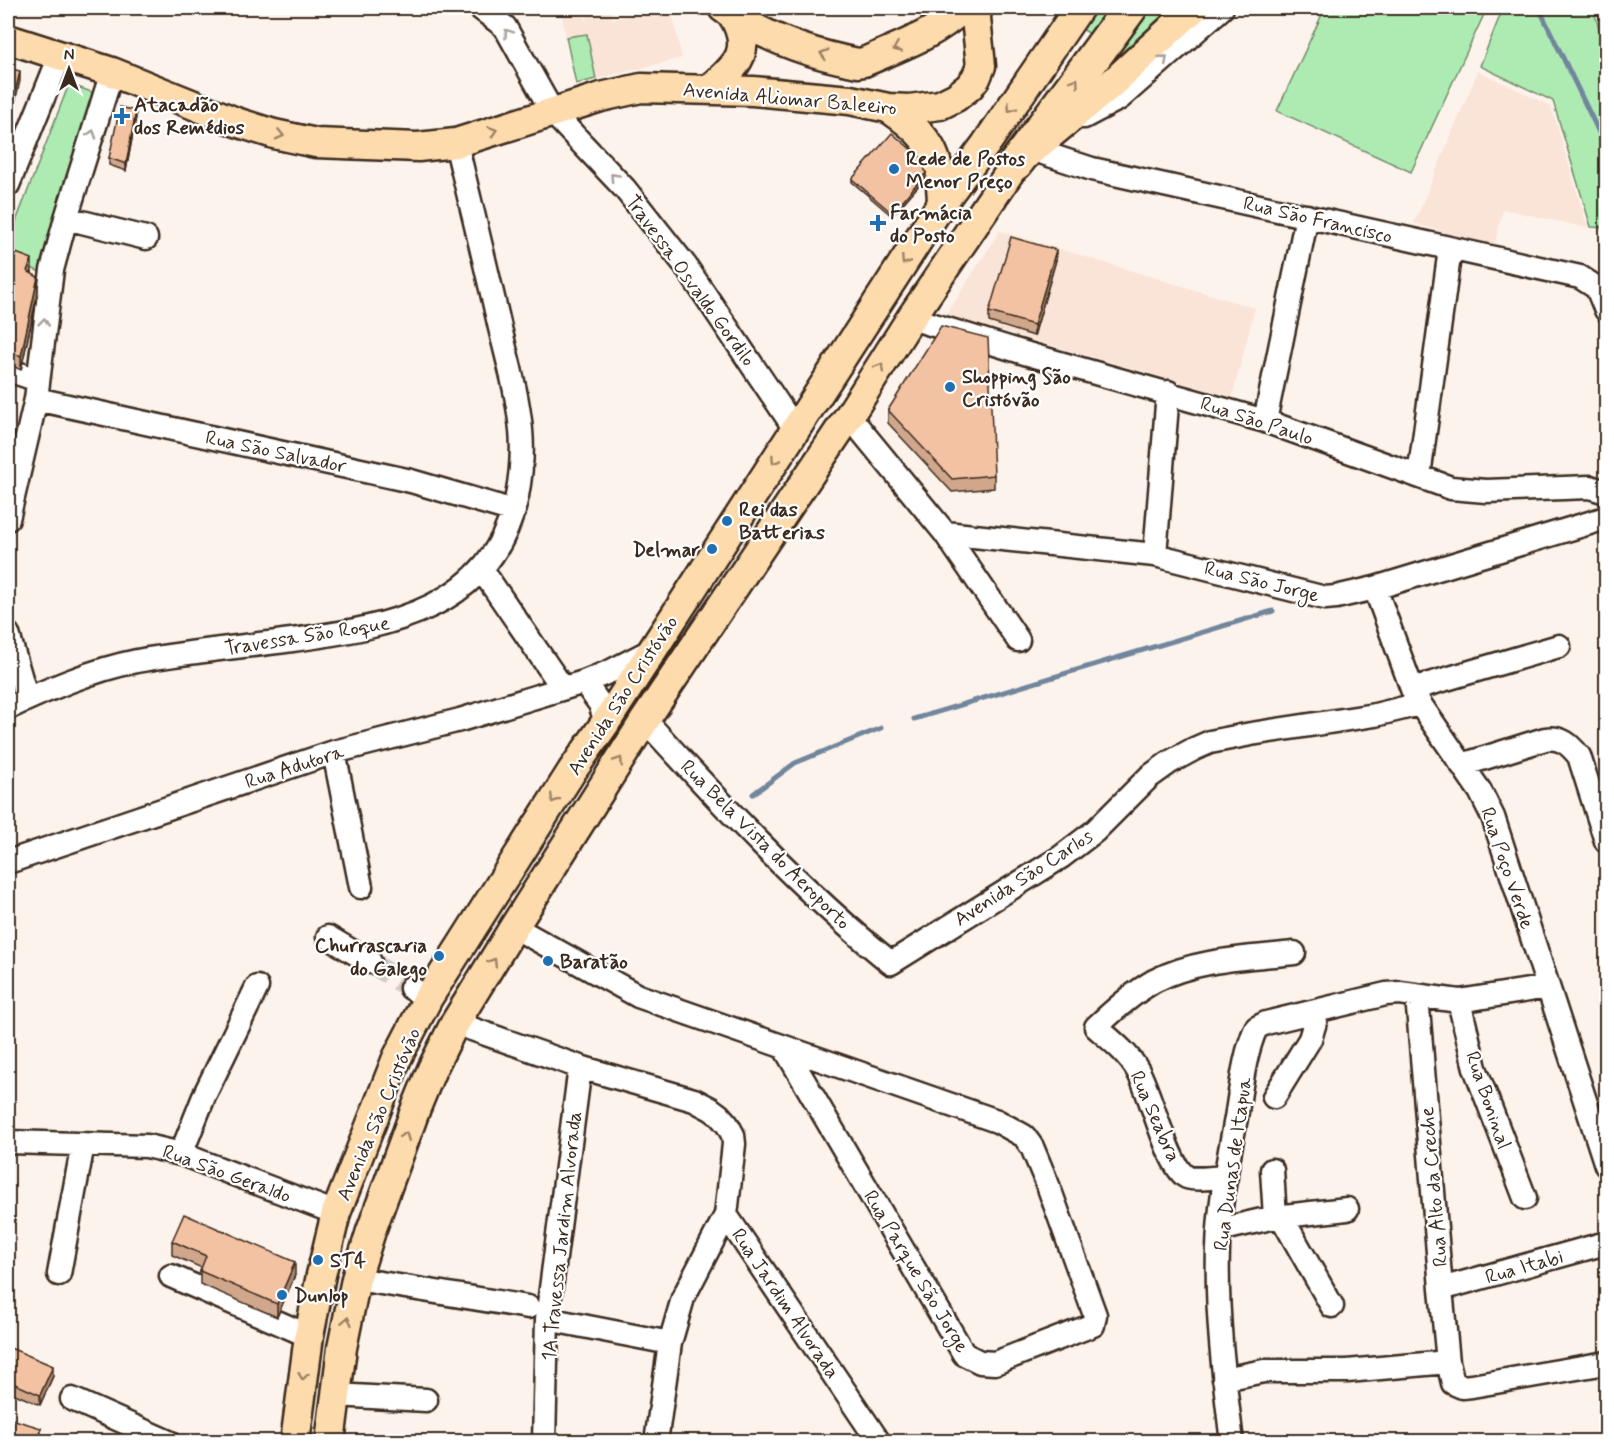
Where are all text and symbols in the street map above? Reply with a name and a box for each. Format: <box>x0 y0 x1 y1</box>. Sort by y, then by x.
one-way arrow <box>504 29 515 40</box>
north arrow <box>39 39 99 99</box>
one-way arrow <box>893 41 904 53</box>
text: N <box>64 45 74 66</box>
one-way arrow <box>819 49 830 61</box>
one-way arrow <box>1157 55 1167 66</box>
street label: Avenida Aliomar Baleeiro <box>682 77 898 122</box>
one-way arrow <box>1068 78 1079 89</box>
place label: Atacadão dos Remédios <box>134 92 244 142</box>
one-way arrow <box>1007 101 1018 112</box>
marker: Atacadão dos Remédios <box>115 109 129 123</box>
one-way arrow <box>487 126 498 138</box>
one-way arrow <box>275 127 285 140</box>
one-way arrow <box>85 129 98 140</box>
place label: Rede de Postos Menor Preço <box>906 146 1025 196</box>
marker: Rede de Postos Menor Preço <box>887 162 901 176</box>
one-way arrow <box>611 174 622 185</box>
street label: Travessa Osvaldo Gordilo <box>619 190 761 372</box>
street label: Rua São Francisco <box>1240 190 1395 251</box>
place label: Farmácia do Posto <box>890 200 972 250</box>
marker: Farmácia do Posto <box>871 216 885 230</box>
one-way arrow <box>901 255 912 266</box>
one-way arrow <box>37 318 50 327</box>
one-way arrow <box>873 362 884 373</box>
place label: Shopping São Cristóvão <box>962 364 1071 414</box>
marker: Shopping São Cristóvão <box>943 380 957 394</box>
street label: Rua São Paulo <box>1197 390 1316 452</box>
street label: Rua São Salvador <box>203 424 349 481</box>
one-way arrow <box>771 454 783 464</box>
place label: Rei das Batterias <box>739 497 825 547</box>
marker: Rei das Batterias <box>720 514 734 528</box>
place label: Delmar <box>633 537 701 564</box>
marker: Delmar <box>705 542 719 556</box>
street label: Rua São Jorge <box>1201 555 1322 611</box>
street label: Travessa São Roque <box>223 610 392 663</box>
street label: Avenida São Cristóvão <box>561 611 685 781</box>
street label: Rua Adutora <box>242 738 348 796</box>
street label: Rua Bela Vista do Aeroporto <box>674 754 856 936</box>
one-way arrow <box>612 757 623 768</box>
one-way arrow <box>550 793 562 803</box>
street label: Rua Poço Verde <box>1473 804 1540 933</box>
street label: Avenida São Carlos <box>949 823 1099 933</box>
place label: Churrascaria do Galego <box>315 933 427 983</box>
marker: Churrascaria do Galego <box>432 949 446 963</box>
place label: Baratão <box>560 949 628 976</box>
marker: Baratão <box>541 954 555 968</box>
one-way arrow <box>485 958 497 968</box>
street label: Avenida São Cristóvão <box>331 1024 428 1205</box>
street label: Rua Boninal <box>1458 1048 1517 1153</box>
street label: Rua Seabra <box>1123 1067 1187 1166</box>
street label: Rua Dunas de Itapua <box>1208 1075 1259 1253</box>
street label: Rua Alto da Creche <box>1414 1106 1455 1268</box>
street label: 1A Travessa Jardim Alvorada <box>536 1110 589 1362</box>
one-way arrow <box>398 1131 411 1141</box>
street label: Rua São Geraldo <box>159 1139 294 1210</box>
street label: Rua Parque São Jorge <box>856 1185 975 1359</box>
street label: Rua Jardim Alvorada <box>724 1223 845 1384</box>
street label: Rua Itabi <box>1482 1243 1567 1291</box>
place label: ST4 <box>330 1248 366 1275</box>
marker: ST4 <box>311 1253 325 1267</box>
place label: Dunlop <box>294 1283 349 1310</box>
marker: Dunlop <box>275 1288 289 1302</box>
one-way arrow <box>340 1317 353 1327</box>
one-way arrow <box>298 1371 310 1381</box>

